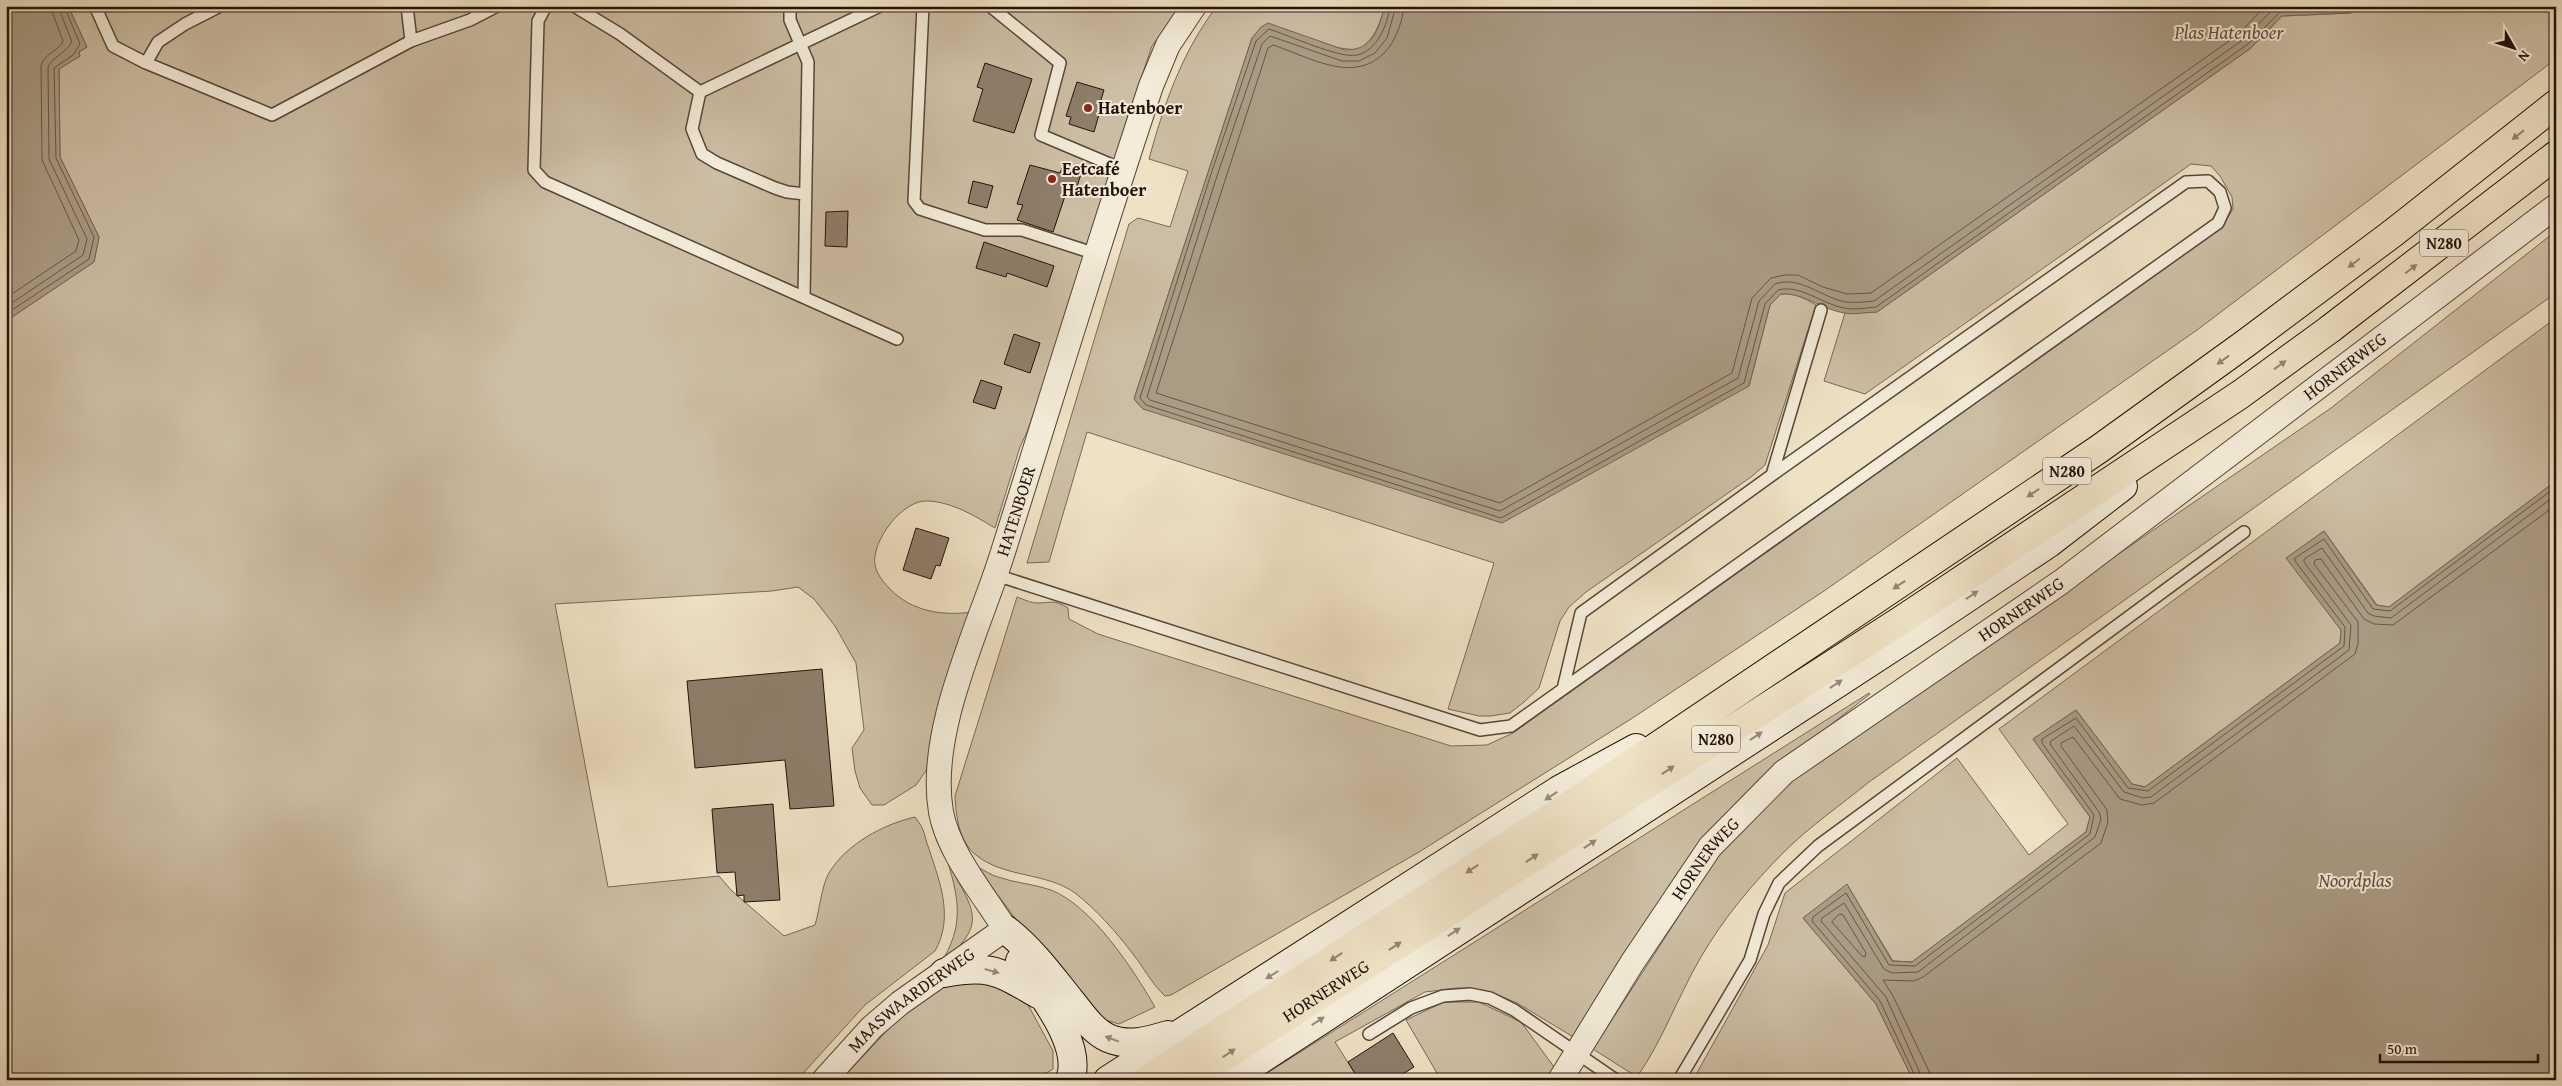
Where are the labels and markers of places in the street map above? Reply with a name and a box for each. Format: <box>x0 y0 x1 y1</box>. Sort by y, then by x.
place label: Hatenboer <box>1098 94 1183 121</box>
marker: Hatenboer <box>1082 102 1094 114</box>
place label: Eetcafé Hatenboer <box>1062 155 1147 203</box>
marker: Eetcafé Hatenboer <box>1046 173 1058 185</box>

